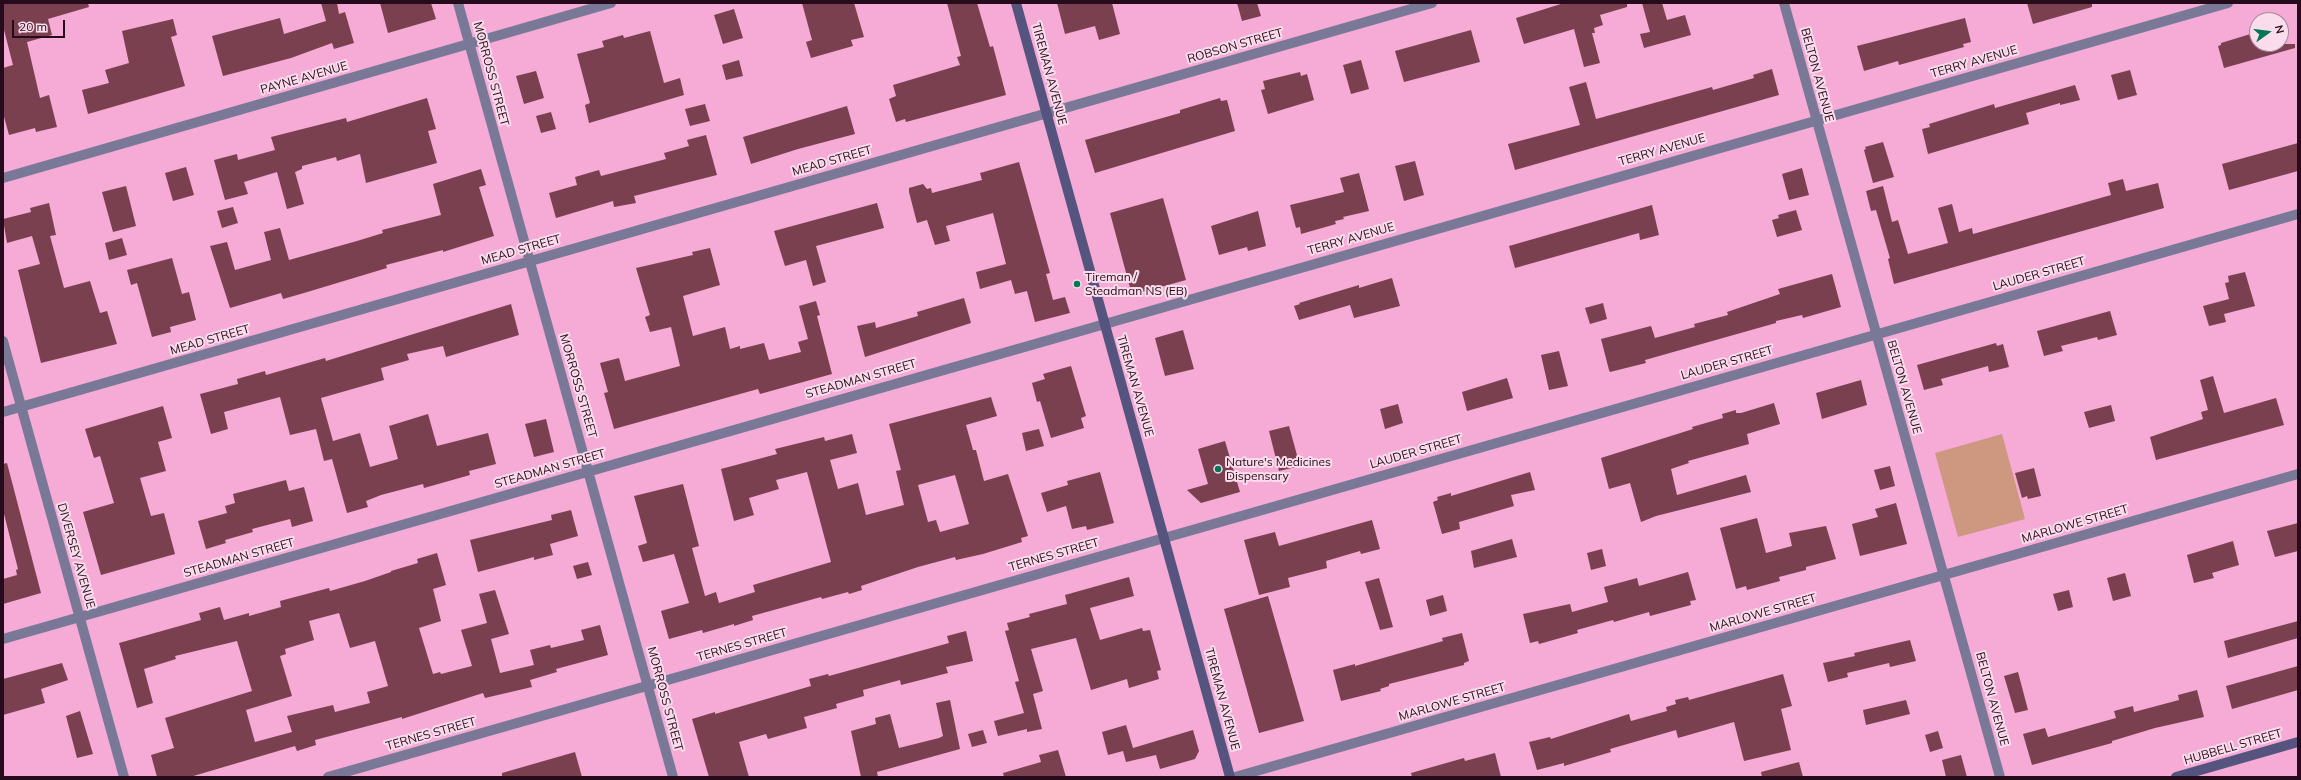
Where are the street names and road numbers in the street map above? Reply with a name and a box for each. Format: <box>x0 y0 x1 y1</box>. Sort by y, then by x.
street label: MORROSS STREET <box>470 20 512 128</box>
street label: TIREMAN AVENUE <box>1028 21 1070 127</box>
street label: ROBSON STREET <box>1186 25 1284 67</box>
street label: BELTON AVENUE <box>1798 26 1836 124</box>
street label: TERRY AVENUE <box>1929 43 2019 81</box>
street label: PAYNE AVENUE <box>259 59 349 97</box>
street label: TERRY AVENUE <box>1617 131 1707 169</box>
street label: MEAD STREET <box>791 143 873 179</box>
street label: TERRY AVENUE <box>1306 220 1396 258</box>
street label: MEAD STREET <box>480 232 562 268</box>
street label: LAUDER STREET <box>1991 254 2087 294</box>
street label: MEAD STREET <box>169 322 251 358</box>
street label: MORROSS STREET <box>556 332 600 440</box>
street label: TIREMAN AVENUE <box>1114 333 1156 439</box>
street label: BELTON AVENUE <box>1884 339 1924 435</box>
street label: LAUDER STREET <box>1679 343 1775 383</box>
street label: STEADMAN STREET <box>804 356 918 402</box>
street label: LAUDER STREET <box>1368 432 1464 472</box>
street label: STEADMAN STREET <box>493 446 607 492</box>
street label: DIVERSEY AVENUE <box>54 502 98 610</box>
street label: MARLOWE STREET <box>2020 502 2130 546</box>
street label: STEADMAN STREET <box>182 535 296 581</box>
street label: TERNES STREET <box>1007 535 1101 575</box>
street label: MARLOWE STREET <box>1708 591 1818 635</box>
street label: TERNES STREET <box>695 625 789 665</box>
street label: MORROSS STREET <box>644 645 686 753</box>
street label: TIREMAN AVENUE <box>1201 646 1243 752</box>
street label: BELTON AVENUE <box>1973 650 2011 748</box>
street label: MARLOWE STREET <box>1397 680 1507 724</box>
street label: TERNES STREET <box>384 714 478 754</box>
street label: HUBBELL STREET <box>2182 726 2284 768</box>

